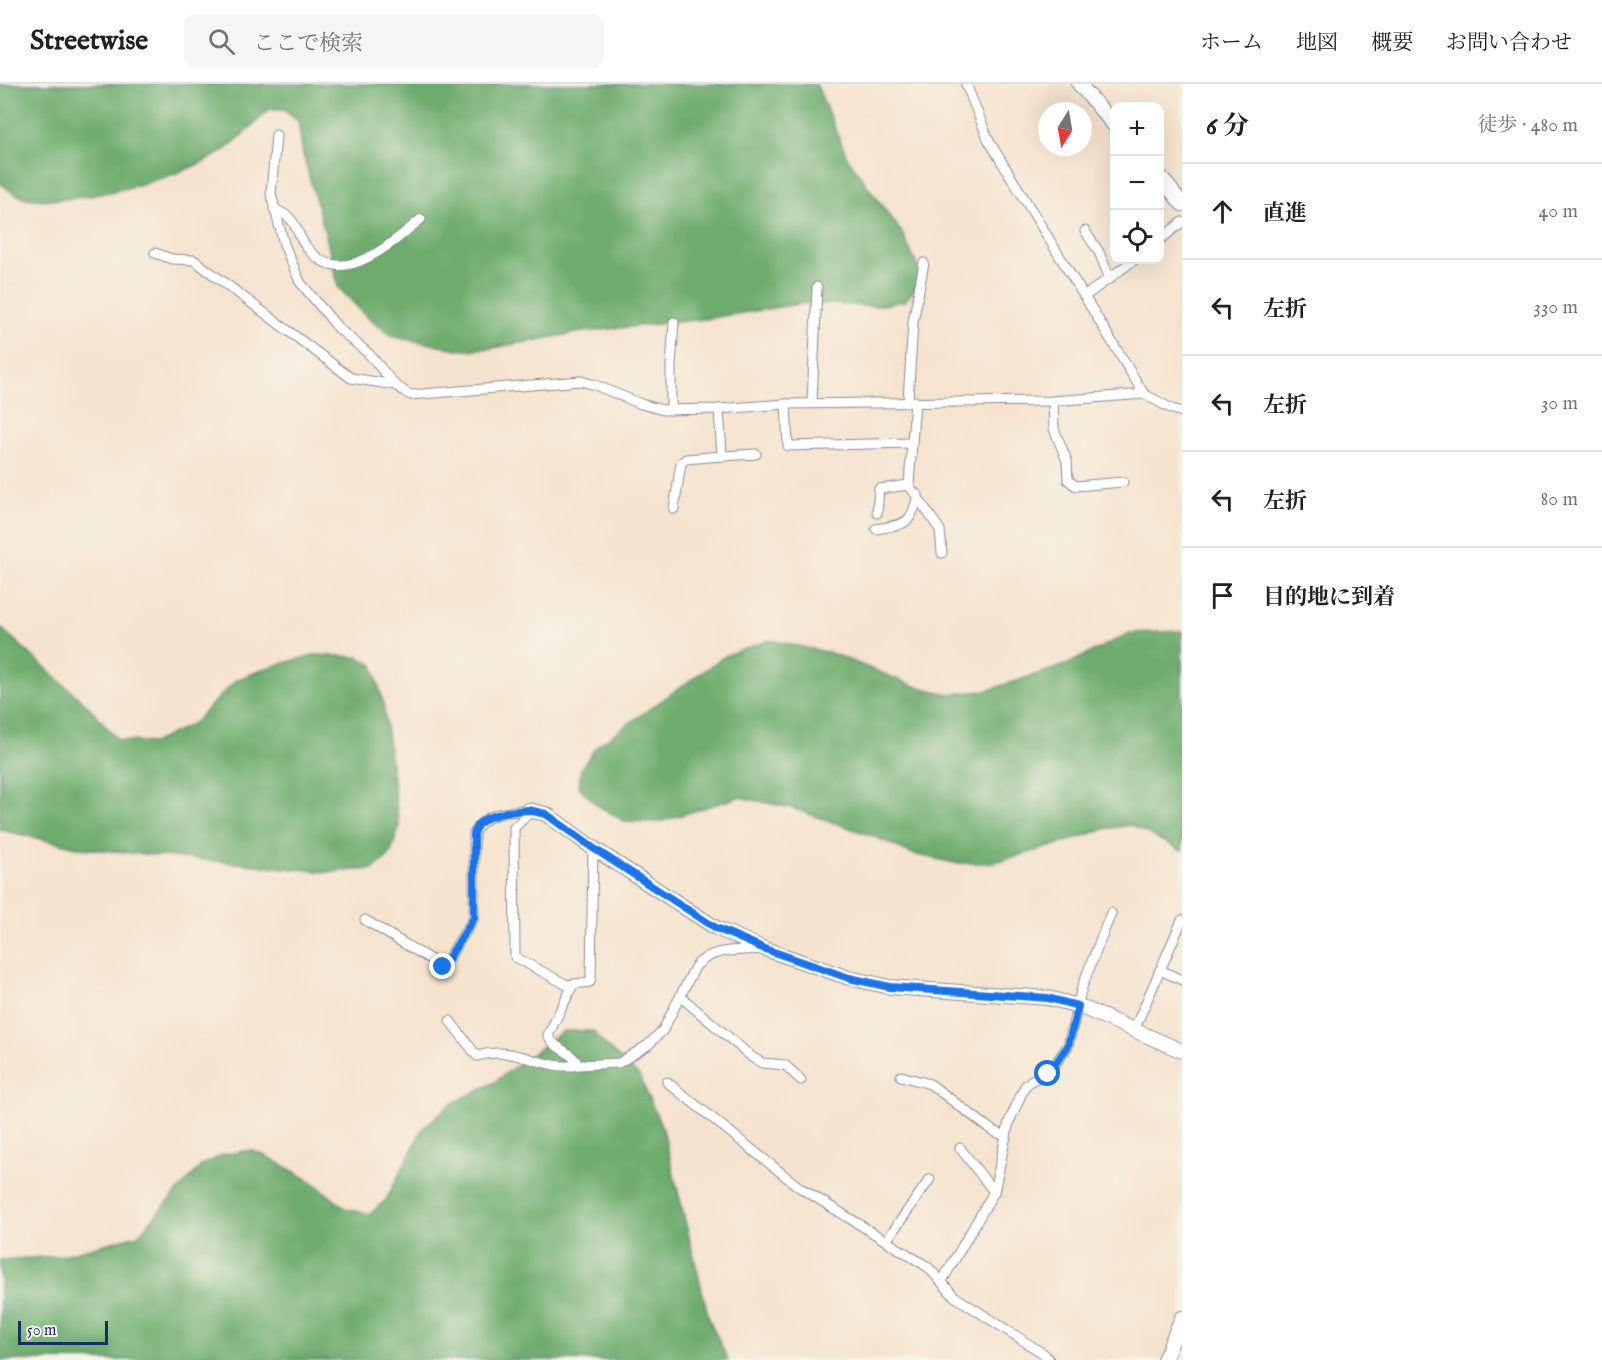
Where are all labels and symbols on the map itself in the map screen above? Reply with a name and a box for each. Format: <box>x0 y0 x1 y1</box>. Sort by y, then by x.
north arrow <box>1038 102 1092 156</box>
route end <box>429 953 455 979</box>
route start <box>1034 1060 1060 1086</box>
scale bar <box>18 1318 108 1346</box>

